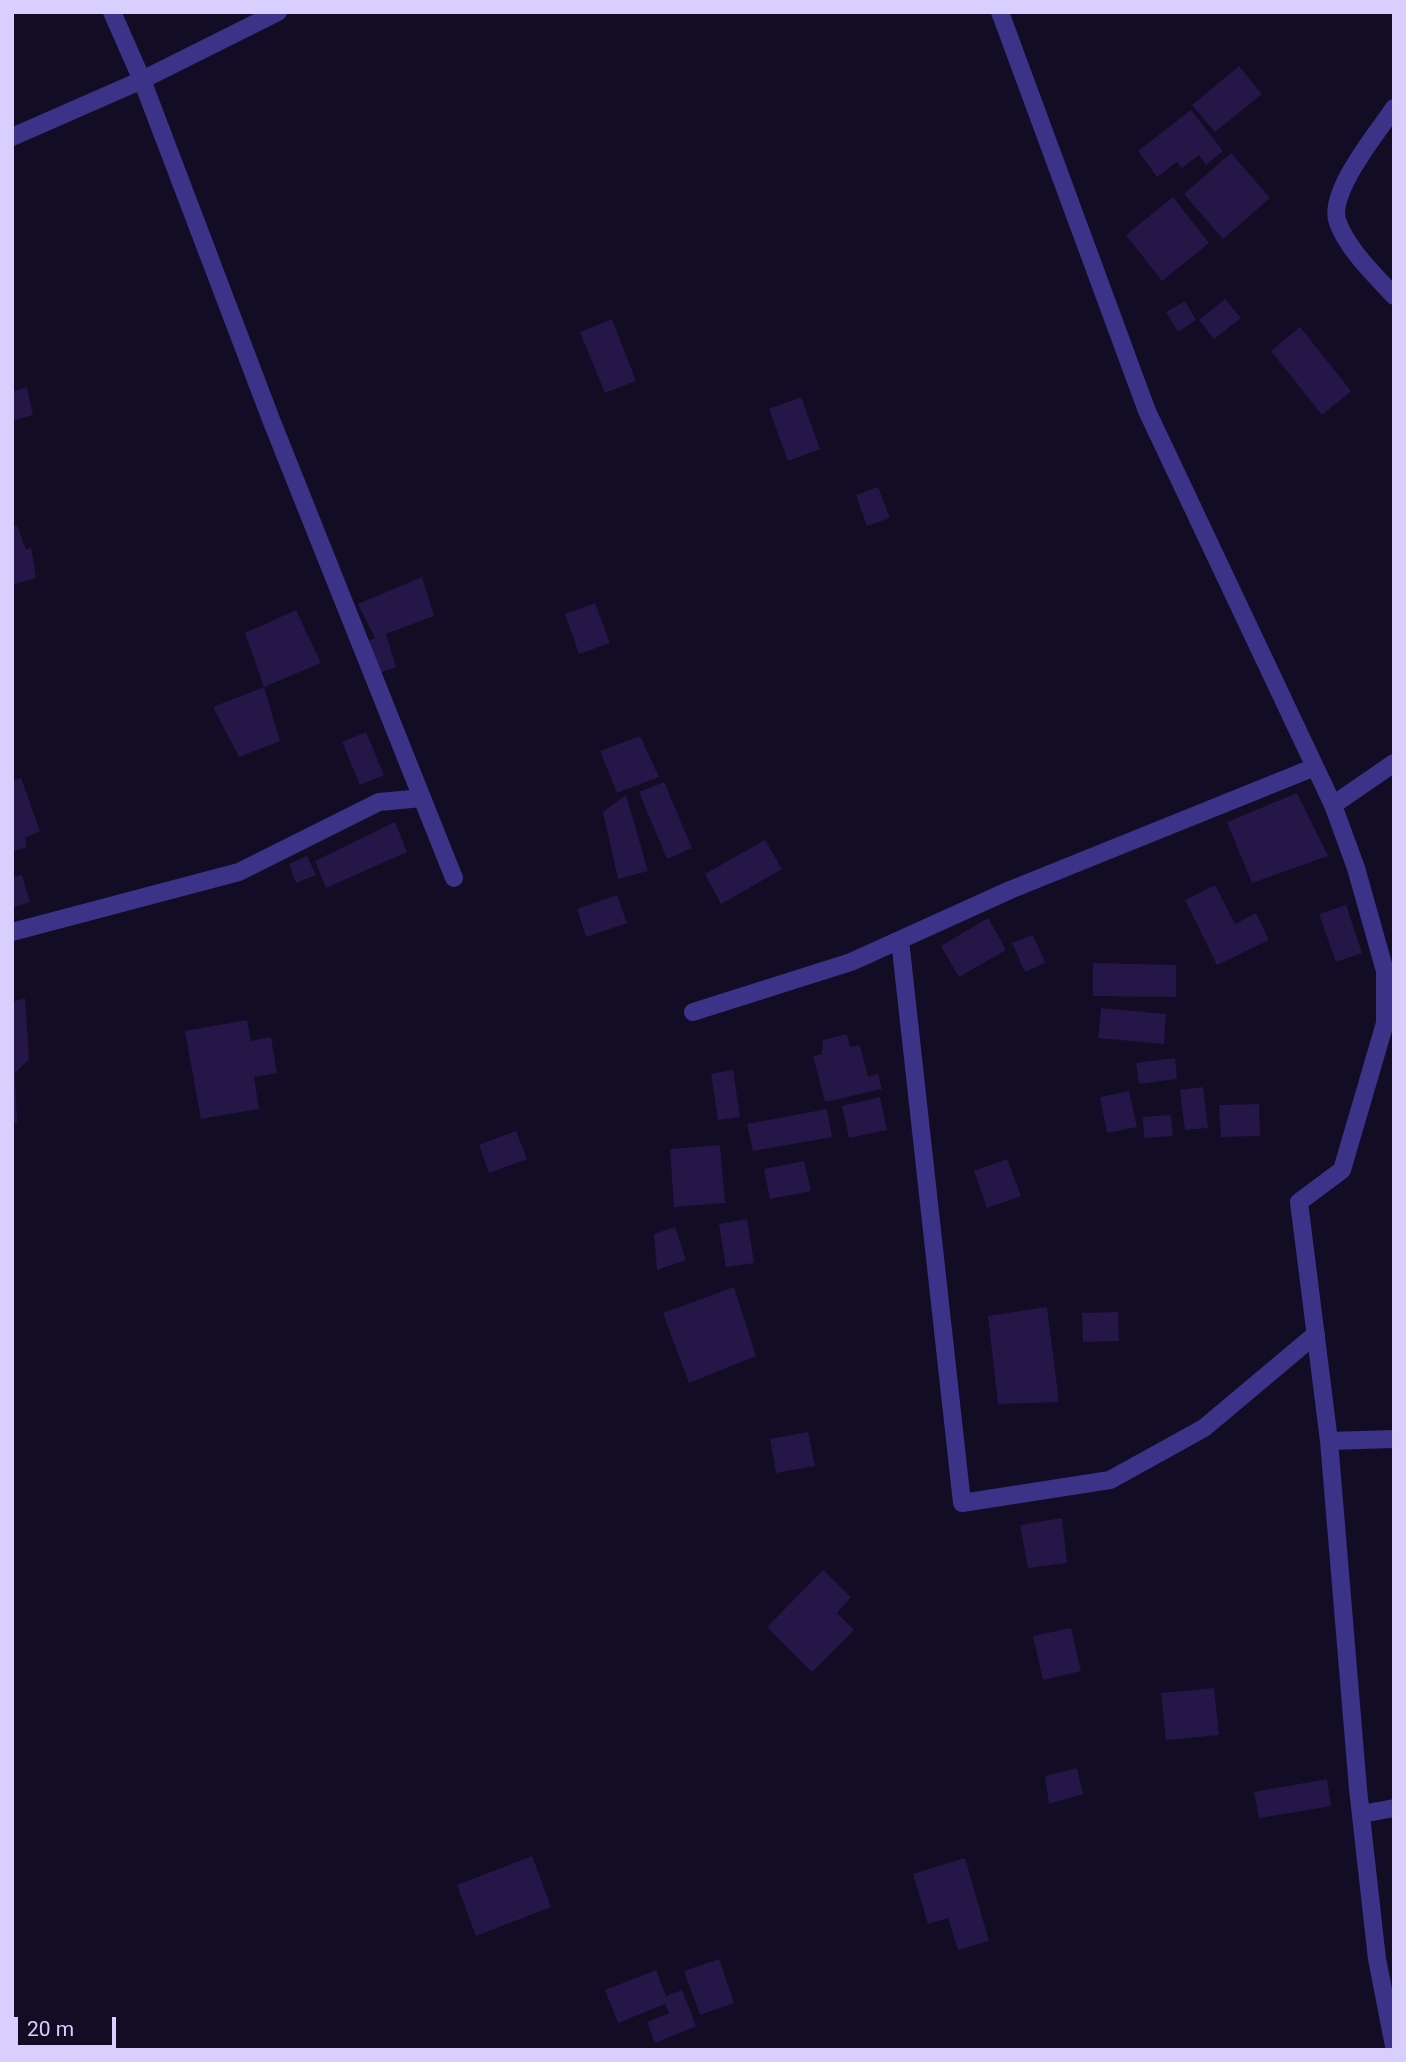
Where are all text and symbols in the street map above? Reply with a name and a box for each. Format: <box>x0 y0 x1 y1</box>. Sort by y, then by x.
scale bar <box>18 2002 119 2046</box>
text: 20 m <box>27 2017 74 2041</box>

